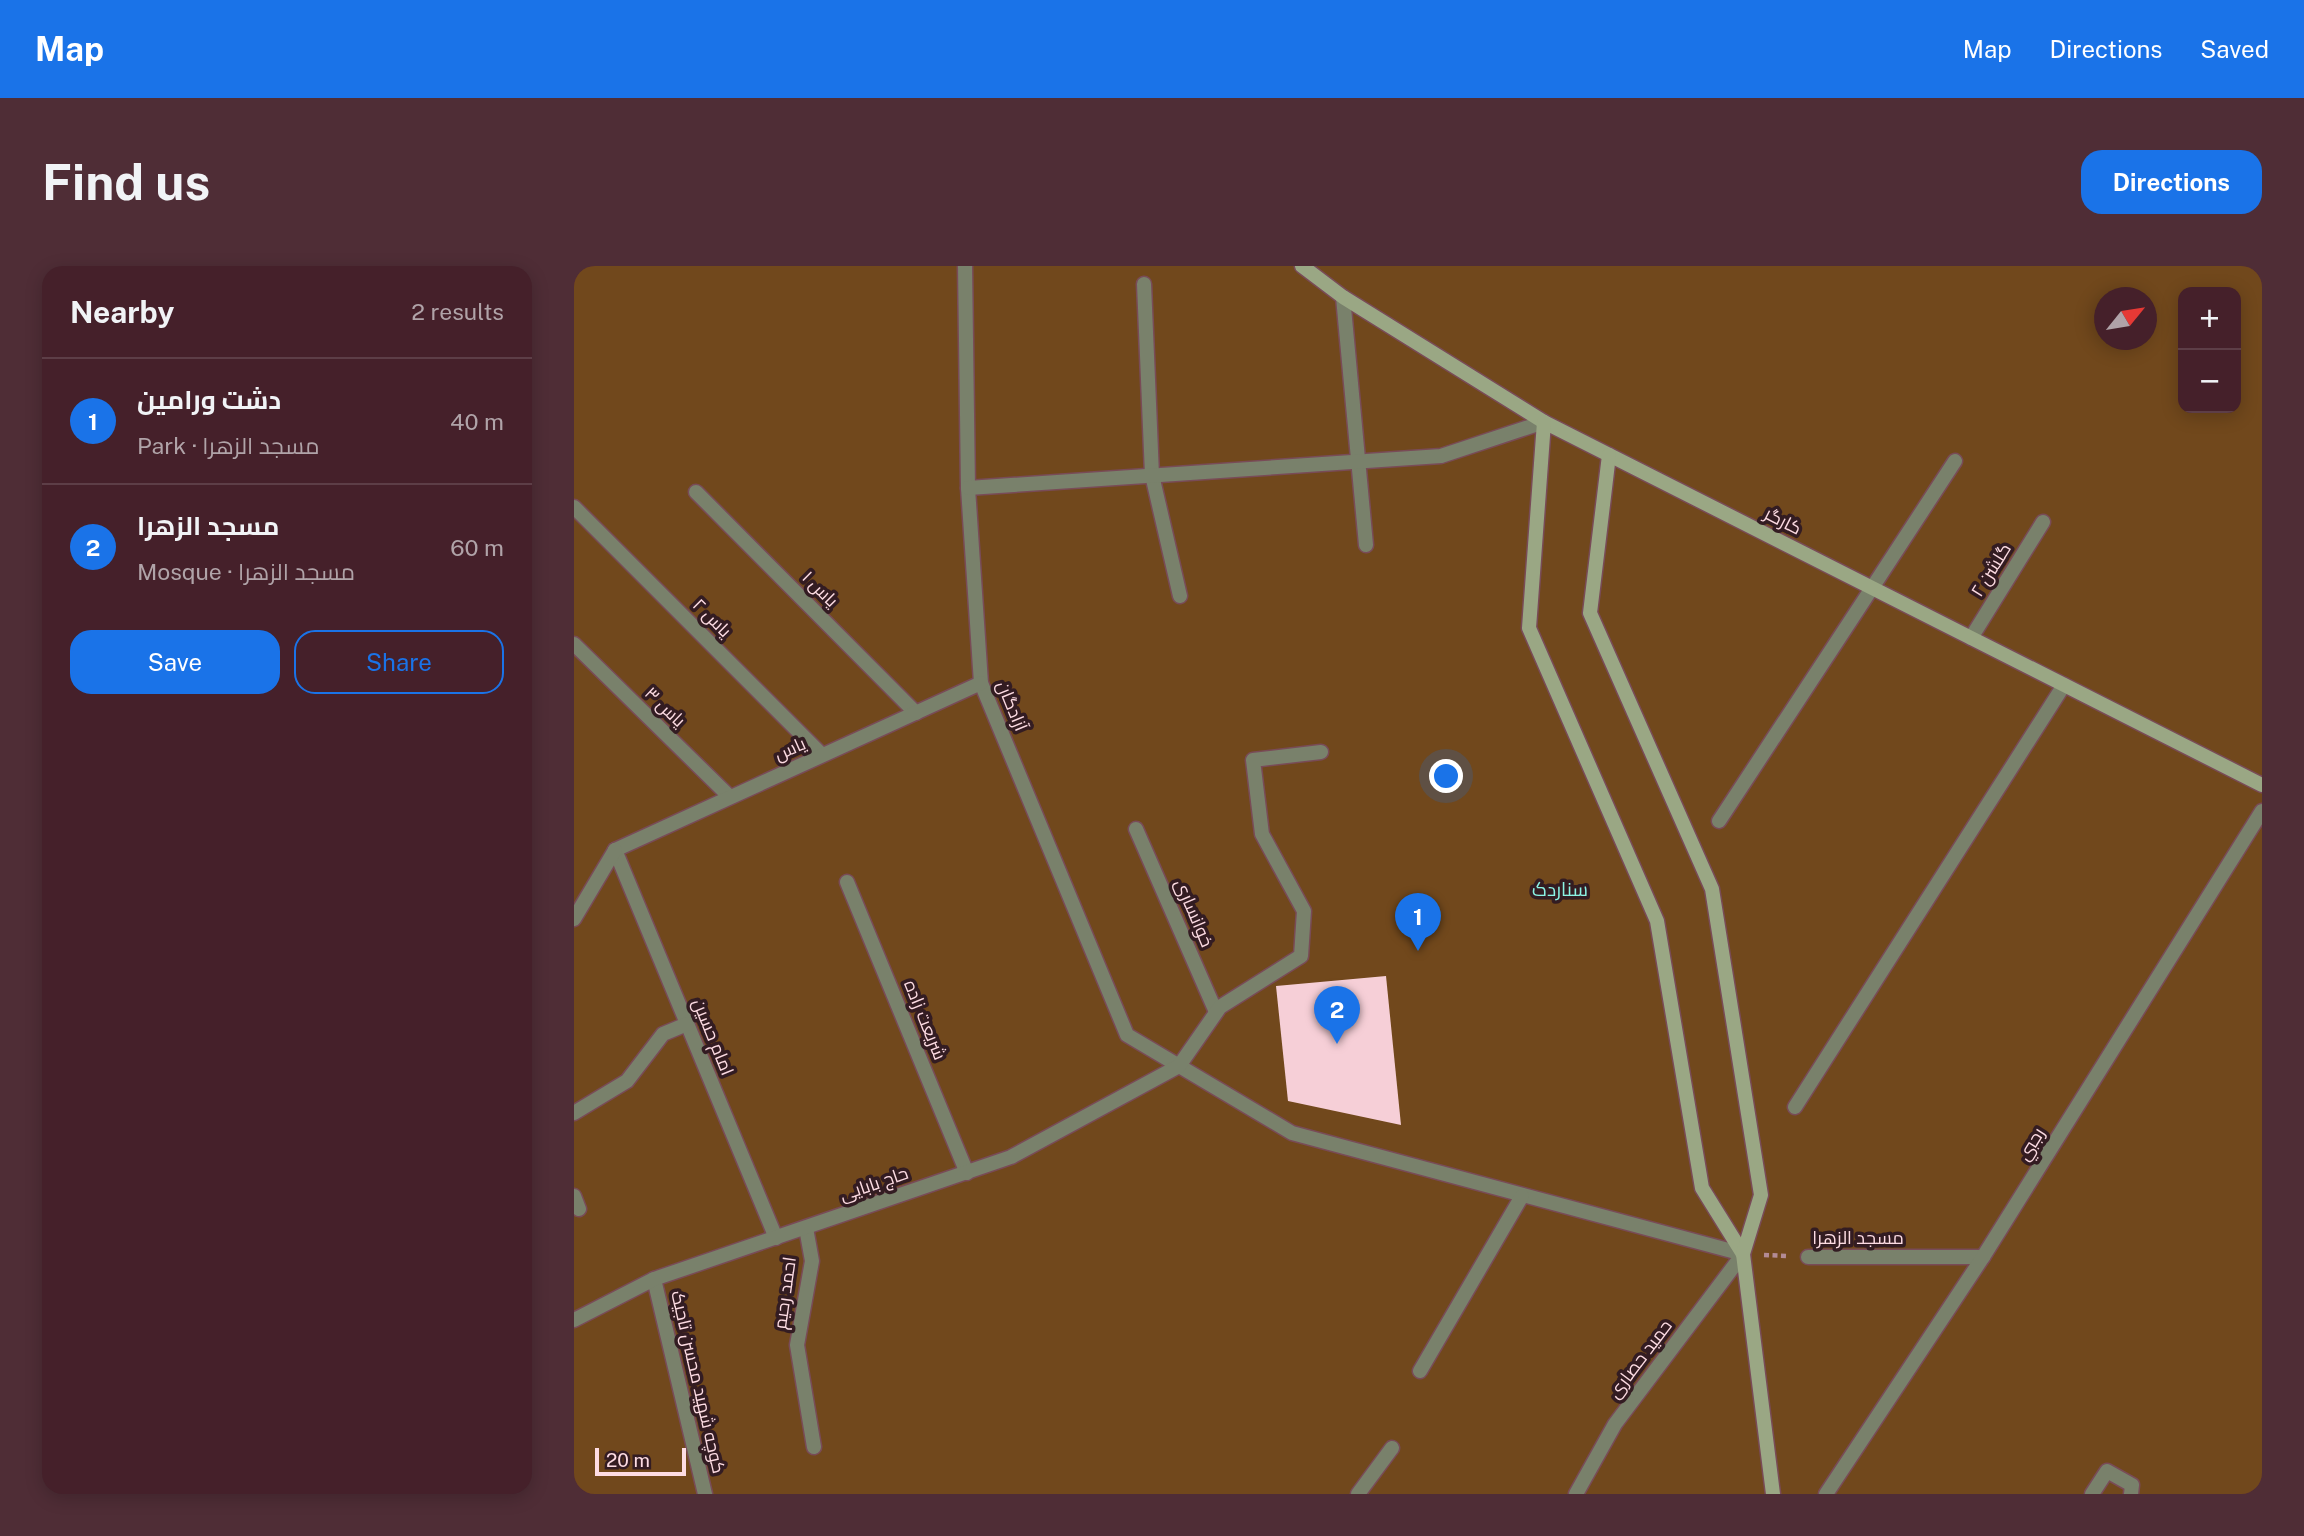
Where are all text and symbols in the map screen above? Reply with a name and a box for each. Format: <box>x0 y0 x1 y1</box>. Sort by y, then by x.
text: Map <box>35 30 104 68</box>
text: Map <box>1963 35 2012 63</box>
text: Directions <box>2050 35 2162 63</box>
text: Saved <box>2200 35 2269 63</box>
button: Directions <box>2081 150 2262 214</box>
text: Find us <box>42 153 210 211</box>
north arrow <box>2094 287 2157 350</box>
map controls <box>2178 287 2241 413</box>
button: + <box>2178 287 2241 350</box>
text: Nearby <box>70 294 174 330</box>
text: 2 results <box>411 298 504 325</box>
button: − <box>2178 350 2241 413</box>
text: دشت ورامین <box>137 384 281 415</box>
text: 1 <box>88 408 98 435</box>
text: 40 m <box>450 408 504 435</box>
text: Park · مسجد الزهرا <box>137 432 319 459</box>
street label: کارگر <box>1760 502 1805 540</box>
text: مسجد الزهرا <box>137 510 279 541</box>
text: 2 <box>86 534 100 561</box>
text: 60 m <box>450 534 504 561</box>
street label: گلشن ۲ <box>1966 539 2016 601</box>
text: Mosque · مسجد الزهرا <box>137 558 355 585</box>
street label: یاس ۱ <box>797 566 843 612</box>
street label: یاس ۲ <box>688 594 736 642</box>
button: Save <box>70 630 280 694</box>
button: Share <box>294 630 504 694</box>
street label: آزادگان <box>992 678 1032 735</box>
street label: یاس ۳ <box>640 682 690 732</box>
street label: یاس <box>771 732 809 766</box>
your location <box>1429 759 1463 793</box>
street label: خوانساری <box>1170 876 1218 950</box>
district label: سناردک <box>1532 878 1588 901</box>
pin: 1 <box>1395 893 1441 951</box>
street label: شریعت زاده <box>899 977 951 1063</box>
pin: 2 <box>1314 986 1360 1044</box>
street label: امام حسین <box>687 995 738 1079</box>
street label: رجبي <box>2012 1123 2052 1166</box>
street label: حاج بابایی <box>837 1162 912 1207</box>
street label: مسجد الزهرا <box>1812 1227 1904 1249</box>
street label: احمد رحیم <box>769 1255 802 1331</box>
street label: کوچه شهید محسن تاجیک <box>665 1288 730 1476</box>
street label: حمید حصاری <box>1603 1315 1677 1403</box>
scale bar <box>595 1445 686 1477</box>
text: 20 m <box>606 1449 650 1471</box>

